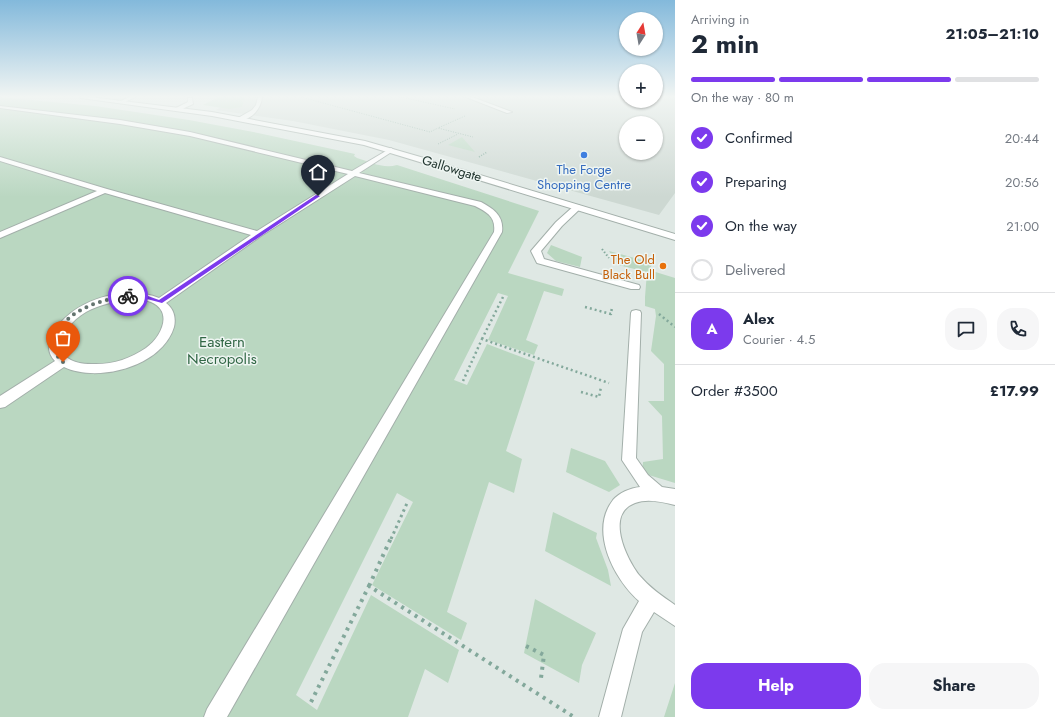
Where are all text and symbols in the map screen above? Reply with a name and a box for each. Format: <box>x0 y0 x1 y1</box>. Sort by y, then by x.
text: Arriving in <box>691 10 749 29</box>
north arrow <box>619 12 663 56</box>
map controls <box>619 12 663 160</box>
text: 21:05–21:10 <box>945 23 1039 45</box>
text: 2 min <box>691 25 759 63</box>
button: + <box>619 64 663 108</box>
text: On the way · 80 m <box>691 88 794 107</box>
button: − <box>619 116 663 160</box>
icon: check <box>691 127 713 149</box>
text: Confirmed <box>725 127 793 149</box>
text: 20:44 <box>1005 129 1039 148</box>
street label: Gallowgate <box>420 150 484 187</box>
marker: The Forge Shopping Centre <box>579 150 589 160</box>
pin <box>301 155 335 196</box>
place label: The Forge Shopping Centre <box>537 160 631 194</box>
icon: home <box>307 161 329 183</box>
icon: check <box>691 171 713 193</box>
text: Preparing <box>725 171 787 193</box>
text: 20:56 <box>1005 173 1039 192</box>
icon: check <box>691 215 713 237</box>
text: On the way <box>725 215 797 237</box>
text: 21:00 <box>1006 217 1039 236</box>
place label: The Old Black Bull <box>603 250 655 284</box>
text: Delivered <box>725 259 786 281</box>
marker: The Old Black Bull <box>658 261 668 271</box>
courier <box>108 276 148 316</box>
icon: bike <box>117 285 139 307</box>
text: Alex <box>743 308 774 330</box>
button: chat <box>945 308 987 350</box>
button: phone <box>997 308 1039 350</box>
text: A <box>706 318 718 340</box>
pin <box>46 321 80 362</box>
icon: bag <box>52 327 74 349</box>
text: Courier · 4.5 <box>743 330 815 349</box>
park label: Eastern Necropolis <box>187 331 257 370</box>
text: Order #3500 <box>691 380 778 402</box>
text: £17.99 <box>990 380 1039 402</box>
button: Help <box>691 663 861 709</box>
button: Share <box>869 663 1039 709</box>

